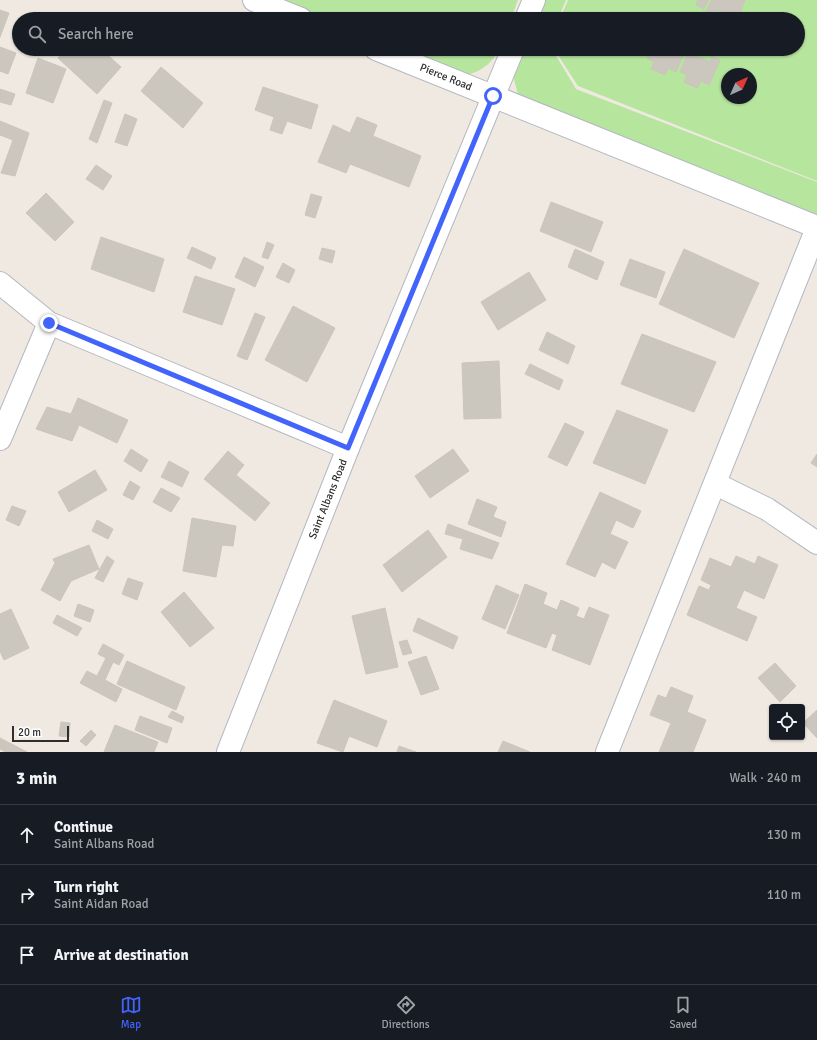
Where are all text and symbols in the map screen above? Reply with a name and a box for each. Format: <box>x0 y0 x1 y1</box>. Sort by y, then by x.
search box <box>12 12 805 56</box>
icon: search <box>26 23 48 45</box>
text: Search here <box>58 25 134 43</box>
street label: Pierce Road <box>418 61 474 93</box>
north arrow <box>721 68 757 104</box>
route start <box>484 87 502 105</box>
route end <box>40 314 58 332</box>
street label: Saint Albans Road <box>306 457 350 541</box>
map controls <box>769 704 805 740</box>
button: locate <box>769 704 805 740</box>
scale bar <box>12 724 69 743</box>
text: 20 m <box>18 726 41 739</box>
text: 3 min <box>16 768 57 789</box>
text: Walk · 240 m <box>730 770 801 786</box>
text: Continue <box>54 818 113 836</box>
icon: ahead <box>16 824 38 846</box>
text: 130 m <box>767 827 801 843</box>
text: Saint Albans Road <box>54 836 154 852</box>
text: Turn right <box>54 878 119 896</box>
icon: right <box>16 884 38 906</box>
text: 110 m <box>767 887 801 903</box>
text: Saint Aidan Road <box>54 896 149 912</box>
icon: arrive <box>16 944 38 966</box>
text: Arrive at destination <box>54 946 189 964</box>
tab: Map <box>120 994 142 1031</box>
tab: Directions <box>382 994 430 1031</box>
tab: Saved <box>669 994 697 1031</box>

